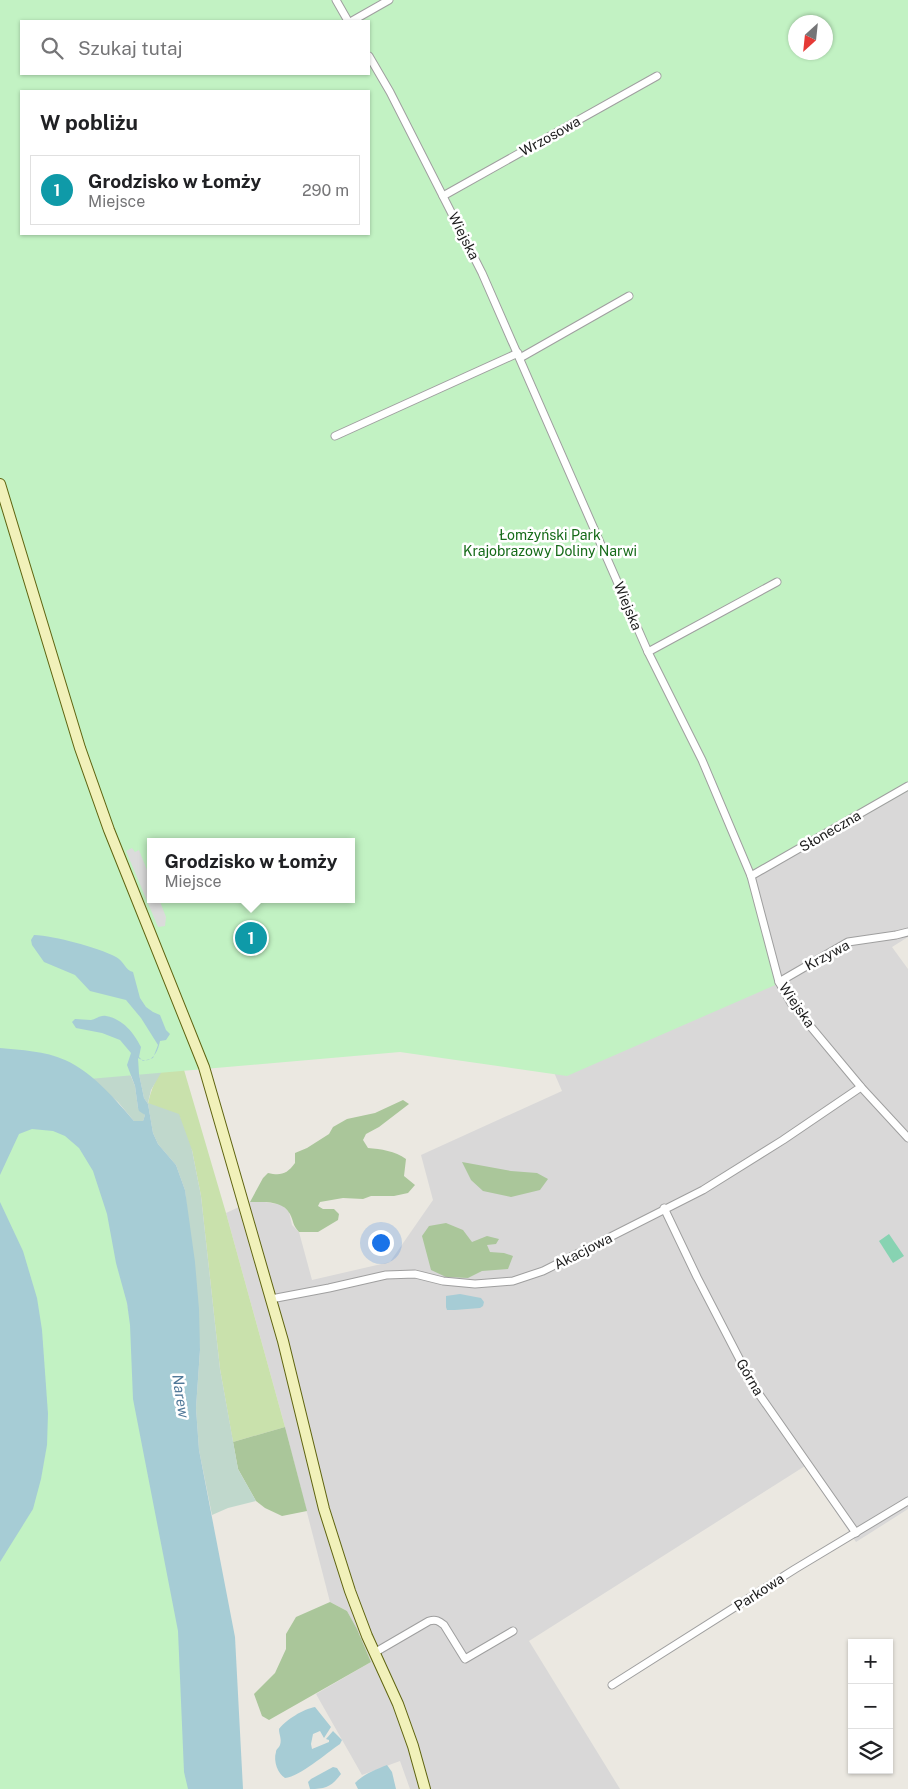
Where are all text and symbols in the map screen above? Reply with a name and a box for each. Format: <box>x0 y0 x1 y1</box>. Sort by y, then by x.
north arrow <box>788 15 833 60</box>
search box <box>20 20 370 75</box>
icon: search <box>38 34 66 62</box>
text: Szukaj tutaj <box>78 37 183 59</box>
text: W pobliżu <box>40 110 138 135</box>
street label: Wrzosowa <box>517 113 583 159</box>
text: Grodzisko w Łomży <box>88 170 261 192</box>
text: 1 <box>54 181 60 200</box>
text: 290 m <box>302 181 349 200</box>
text: Miejsce <box>88 192 145 211</box>
street label: Wiejska <box>445 210 483 262</box>
park label: Łomżyński Park Krajobrazowy Doliny Narwi <box>463 527 637 559</box>
street label: Wiejska <box>611 579 645 633</box>
street label: Słoneczna <box>797 807 863 855</box>
popup <box>147 838 355 903</box>
text: Grodzisko w Łomży <box>164 850 338 872</box>
text: Miejsce <box>164 872 222 891</box>
pin: 1 <box>235 919 267 957</box>
street label: Krzywa <box>802 937 852 973</box>
street label: Wiejska <box>776 980 818 1030</box>
your location <box>368 1230 394 1256</box>
street label: Akacjowa <box>551 1230 615 1272</box>
street label: Górna <box>733 1356 767 1398</box>
water label: Narew <box>169 1373 193 1420</box>
street label: Parkowa <box>731 1570 787 1614</box>
map controls <box>848 1639 893 1774</box>
button: + <box>848 1639 893 1684</box>
button: − <box>848 1684 893 1729</box>
button: layers <box>848 1729 893 1774</box>

